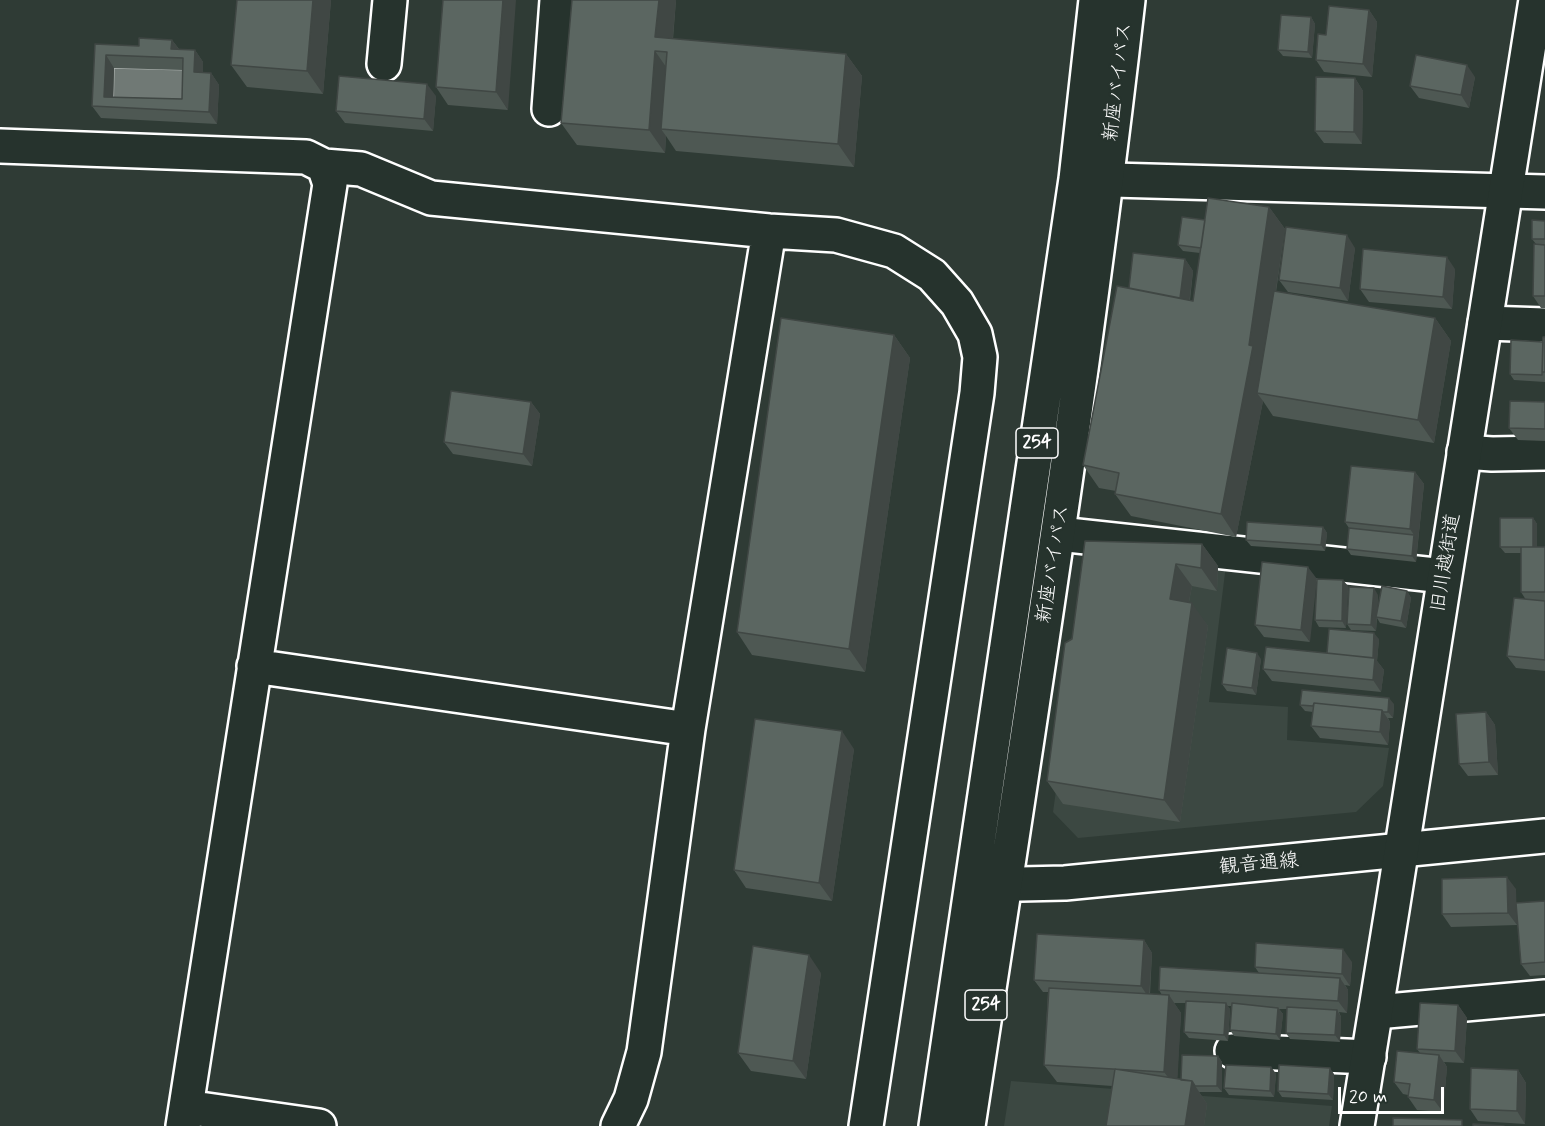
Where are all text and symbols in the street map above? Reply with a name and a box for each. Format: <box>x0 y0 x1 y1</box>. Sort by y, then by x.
street label: 新座バイパス <box>1100 21 1138 143</box>
road number: 254 <box>1016 428 1058 458</box>
street label: 新座バイパス <box>1033 503 1075 625</box>
street label: 旧川越街道 <box>1427 512 1467 614</box>
street label: 観音通線 <box>1218 850 1300 880</box>
road number: 254 <box>965 990 1007 1020</box>
scale bar <box>1341 1075 1448 1113</box>
text: 20 m <box>1349 1085 1387 1109</box>

